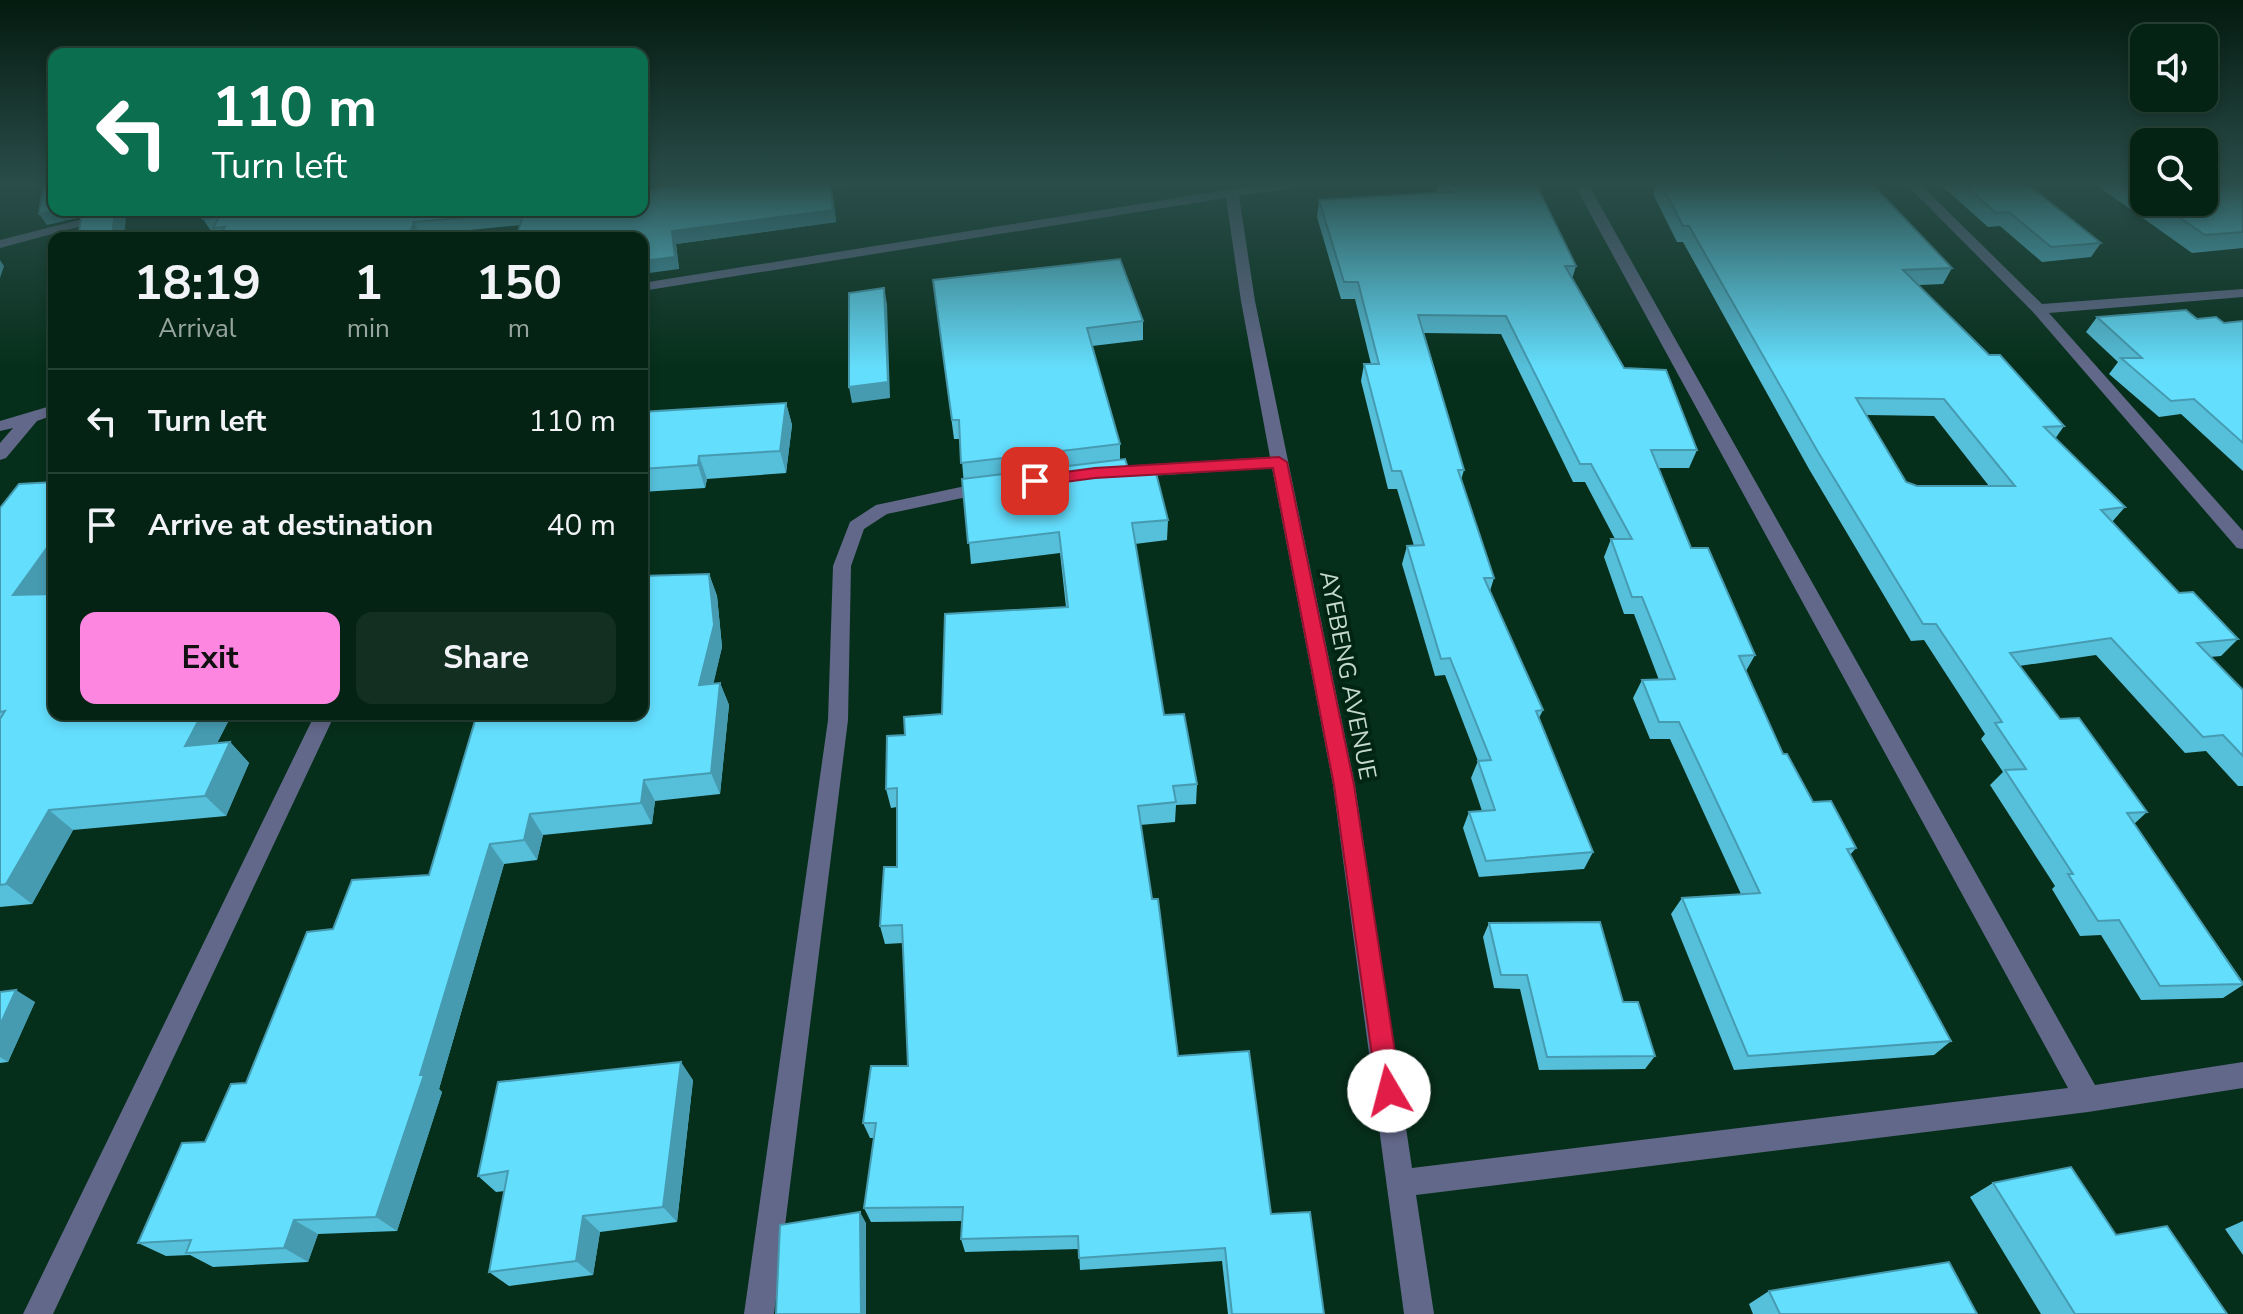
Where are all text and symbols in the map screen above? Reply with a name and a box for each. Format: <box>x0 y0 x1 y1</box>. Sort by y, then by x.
map controls <box>2130 24 2218 216</box>
button: sound <box>2130 24 2218 112</box>
text: 110 m <box>212 69 377 146</box>
icon: left <box>80 80 184 184</box>
button: search <box>2130 128 2218 216</box>
text: Turn left <box>212 142 347 191</box>
text: 18:19 <box>134 250 261 316</box>
text: 1 <box>354 250 383 316</box>
text: 150 <box>476 250 562 316</box>
text: Arrival <box>158 311 237 346</box>
text: min <box>347 311 390 346</box>
text: m <box>508 311 530 346</box>
icon: left <box>80 399 124 443</box>
text: Turn left <box>148 401 266 442</box>
text: 110 m <box>529 401 616 442</box>
pin <box>1001 447 1069 515</box>
icon: arrive <box>1013 459 1057 503</box>
icon: arrive <box>80 503 124 547</box>
text: Arrive at destination <box>148 505 433 546</box>
text: 40 m <box>547 505 616 546</box>
street label: AYEBENG AVENUE <box>1312 568 1384 782</box>
button: Exit <box>80 612 340 704</box>
button: Share <box>356 612 616 704</box>
position arrow <box>1347 1049 1431 1133</box>

